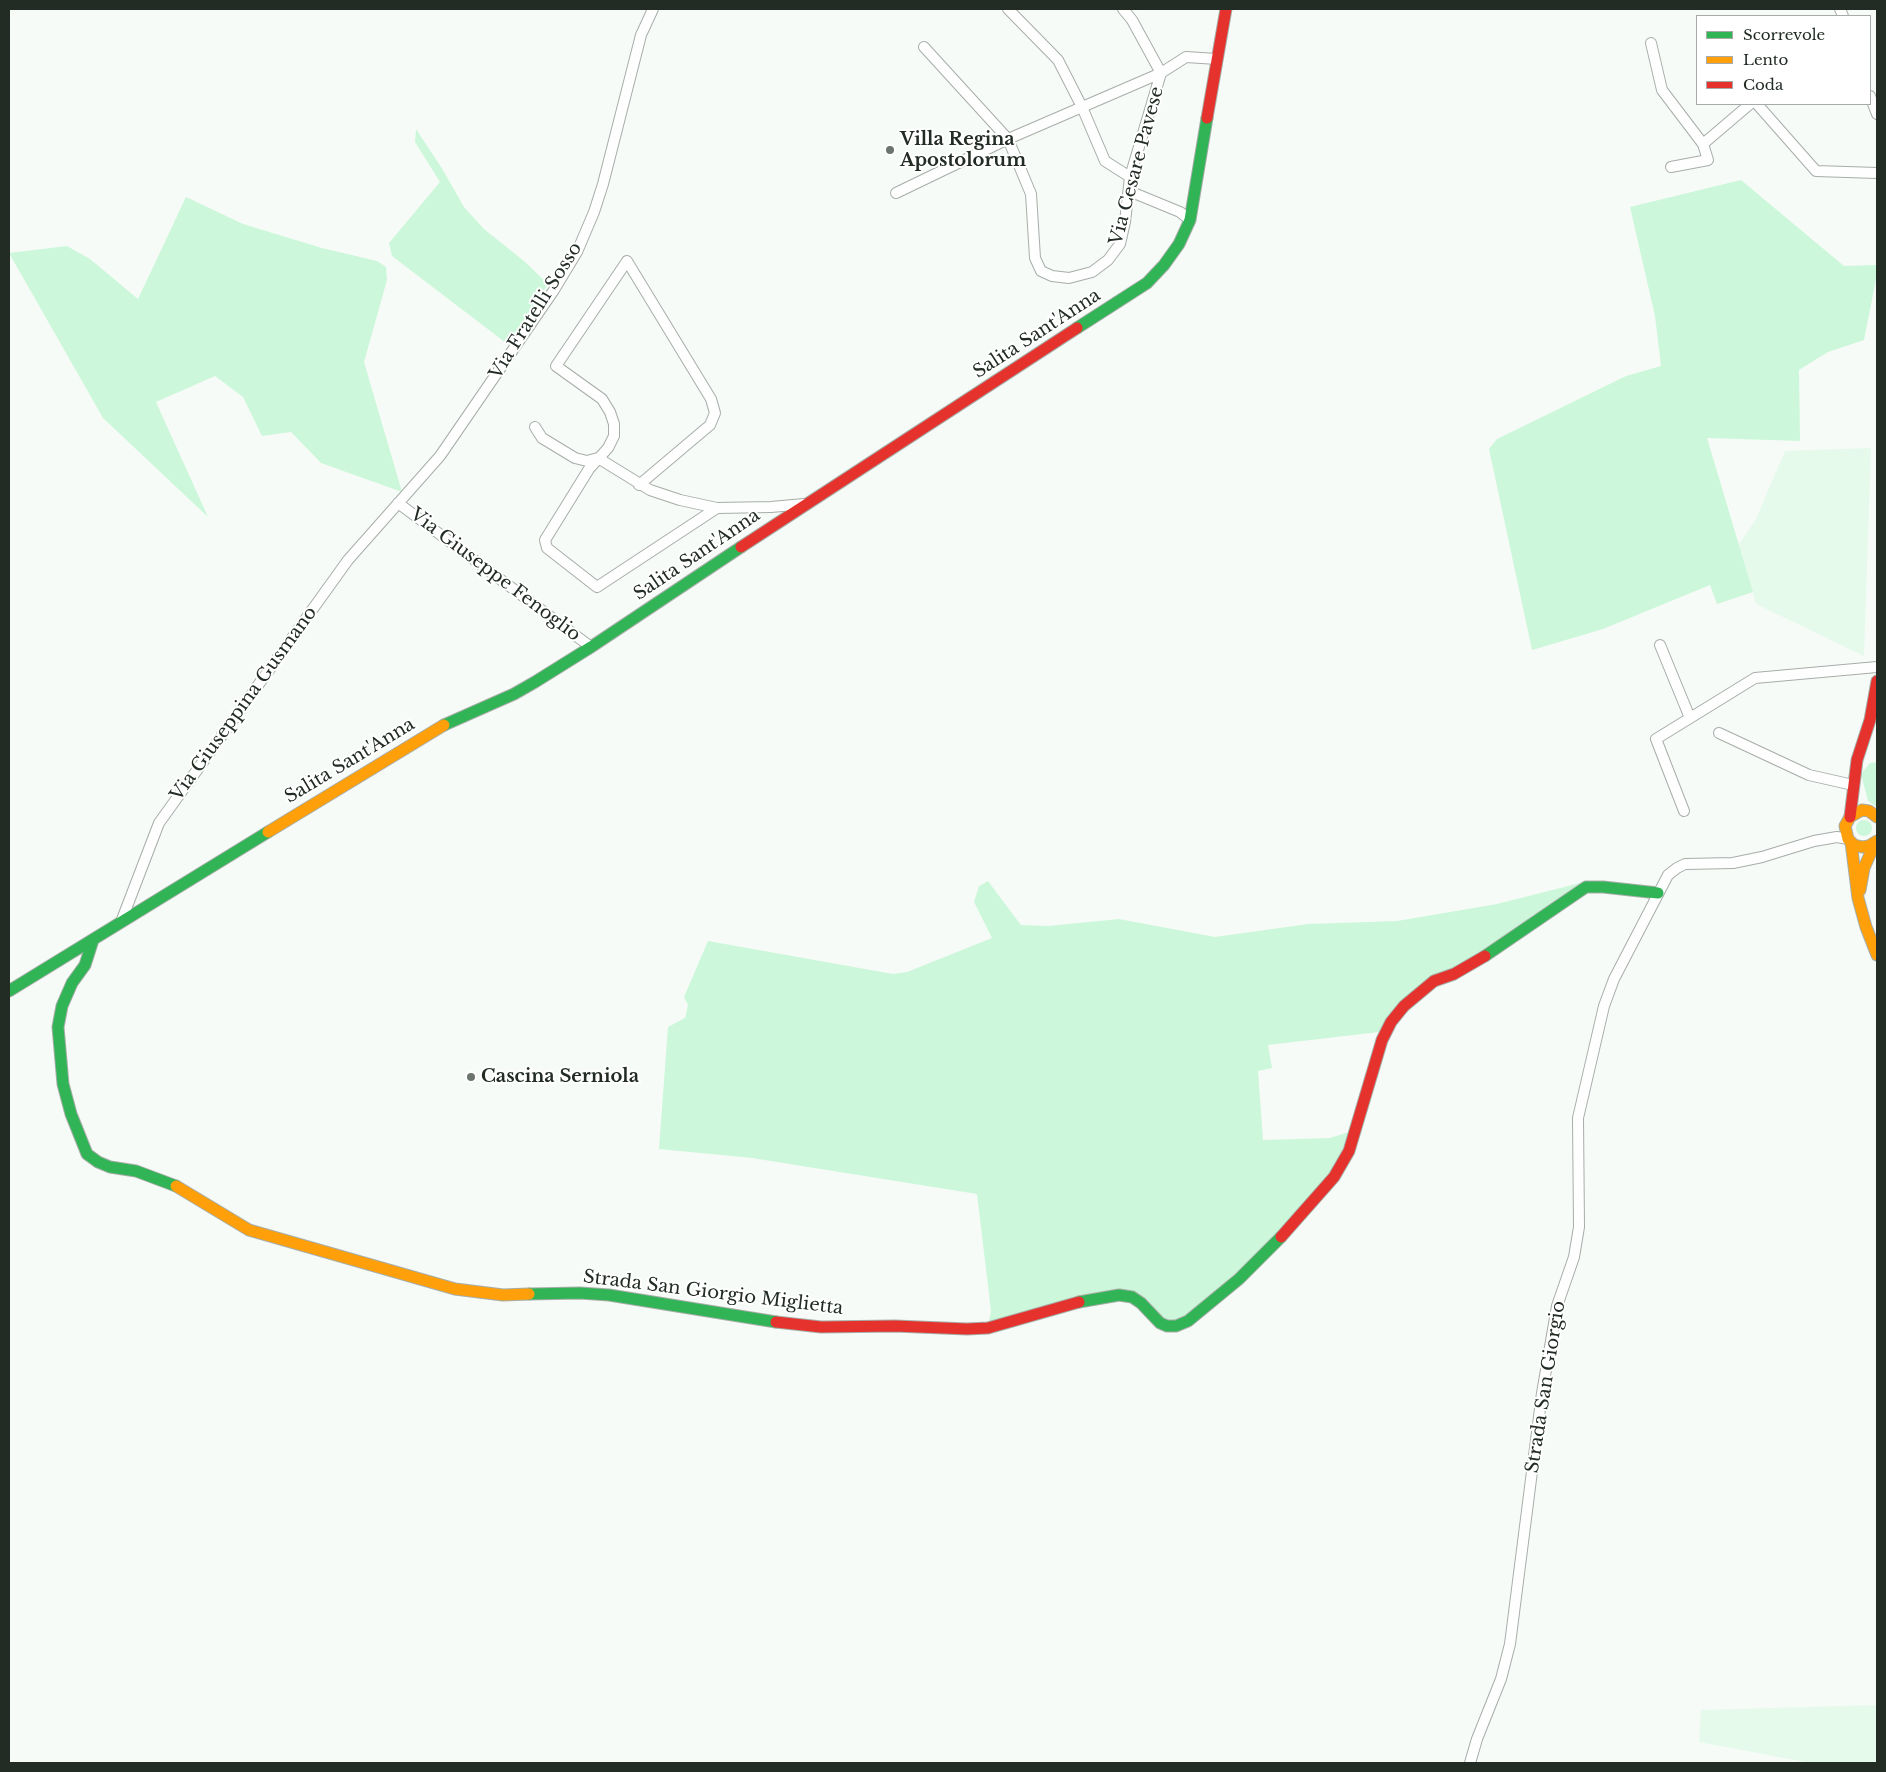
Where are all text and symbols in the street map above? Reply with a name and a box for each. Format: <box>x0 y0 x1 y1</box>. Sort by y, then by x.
legend <box>1696 15 1871 105</box>
text: Scorrevole <box>1743 25 1825 44</box>
text: Lento <box>1743 50 1788 69</box>
text: Coda <box>1743 75 1783 94</box>
street label: Via Cesare Pavese <box>1105 84 1169 248</box>
place label: Villa Regina Apostolorum <box>900 129 1026 172</box>
marker: Villa Regina Apostolorum <box>884 144 896 156</box>
street label: Via Fratelli Sosso <box>485 239 587 383</box>
street label: Salita Sant'Anna <box>969 285 1105 383</box>
street label: Via Giuseppe Fenoglio <box>406 504 584 646</box>
street label: Salita Sant'Anna <box>630 505 764 605</box>
street label: Via Giuseppina Gusmano <box>166 603 322 805</box>
street label: Salita Sant'Anna <box>281 714 419 808</box>
place label: Cascina Serniola <box>481 1066 639 1088</box>
marker: Cascina Serniola <box>465 1071 477 1083</box>
street label: Strada San Giorgio Miglietta <box>582 1266 844 1320</box>
street label: Strada San Giorgio <box>1522 1299 1570 1475</box>

